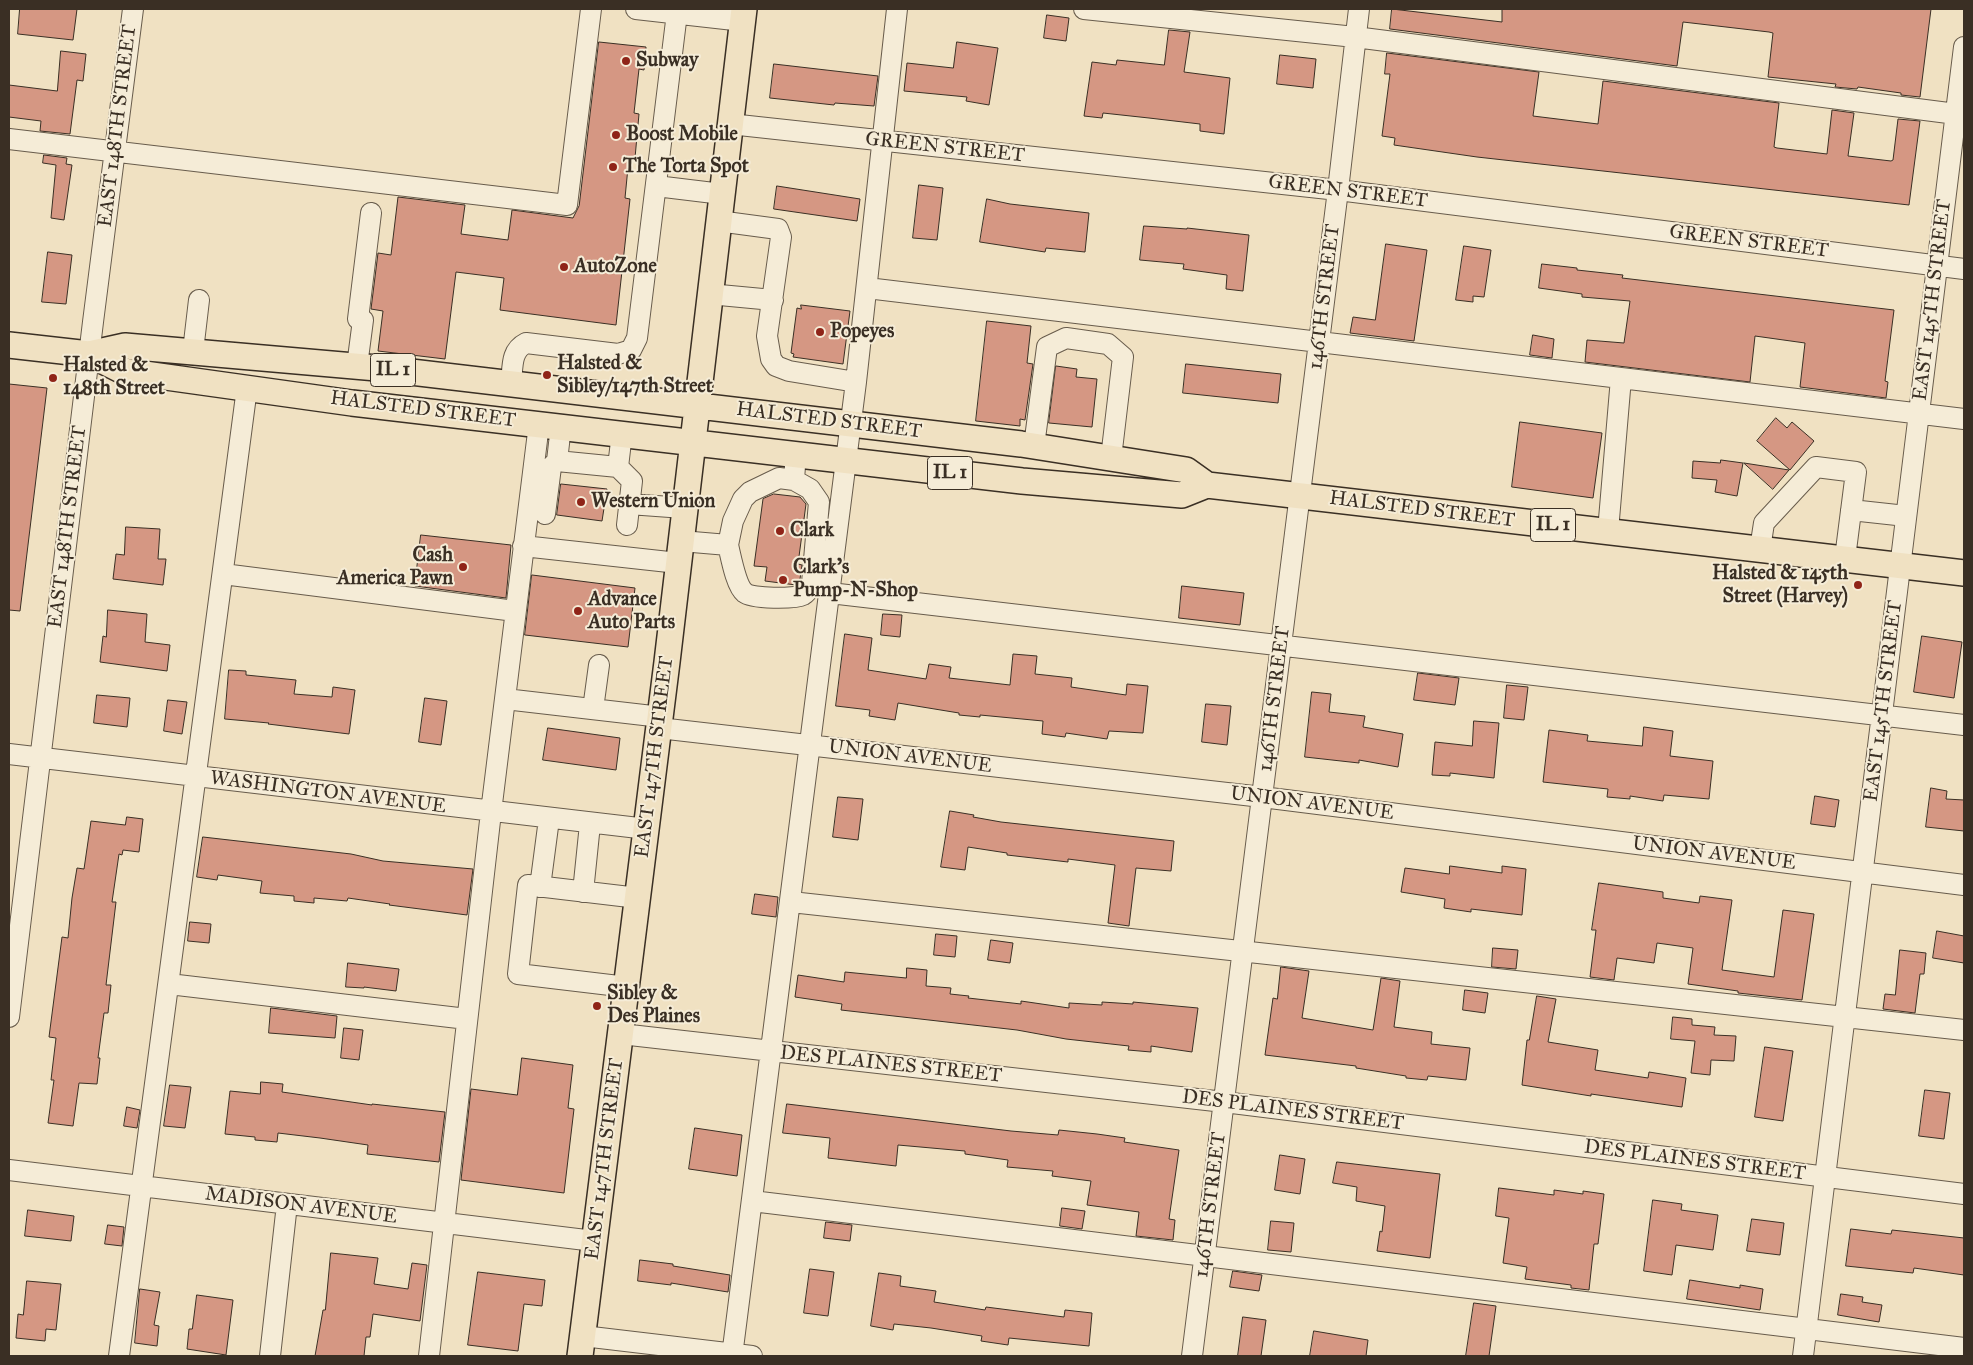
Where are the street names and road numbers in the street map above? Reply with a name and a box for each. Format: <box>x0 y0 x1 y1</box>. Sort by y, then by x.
street label: EAST 148TH STREET <box>94 23 142 229</box>
street label: GREEN STREET <box>864 128 1026 168</box>
street label: GREEN STREET <box>1267 170 1429 214</box>
street label: EAST 145TH STREET <box>1909 198 1957 402</box>
street label: GREEN STREET <box>1668 220 1830 264</box>
street label: 146TH STREET <box>1304 223 1346 371</box>
road number: IL 1 <box>370 354 416 386</box>
street label: HALSTED STREET <box>329 387 517 433</box>
street label: HALSTED STREET <box>735 398 923 444</box>
street label: EAST 148TH STREET <box>44 424 92 630</box>
road number: IL 1 <box>928 456 972 489</box>
street label: HALSTED STREET <box>1328 487 1516 533</box>
road number: IL 1 <box>1530 508 1576 542</box>
street label: EAST 145TH STREET <box>1860 599 1908 803</box>
street label: 146TH STREET <box>1254 625 1296 773</box>
street label: EAST 147TH STREET <box>631 655 679 859</box>
street label: UNION AVENUE <box>827 735 993 779</box>
street label: WASHINGTON AVENUE <box>209 767 447 819</box>
street label: UNION AVENUE <box>1229 782 1395 826</box>
street label: UNION AVENUE <box>1631 832 1797 876</box>
street label: DES PLAINES STREET <box>779 1041 1003 1089</box>
street label: EAST 147TH STREET <box>581 1057 629 1261</box>
street label: DES PLAINES STREET <box>1181 1085 1405 1137</box>
street label: 146TH STREET <box>1190 1131 1232 1279</box>
street label: DES PLAINES STREET <box>1583 1135 1807 1187</box>
street label: MADISON AVENUE <box>204 1182 398 1230</box>

